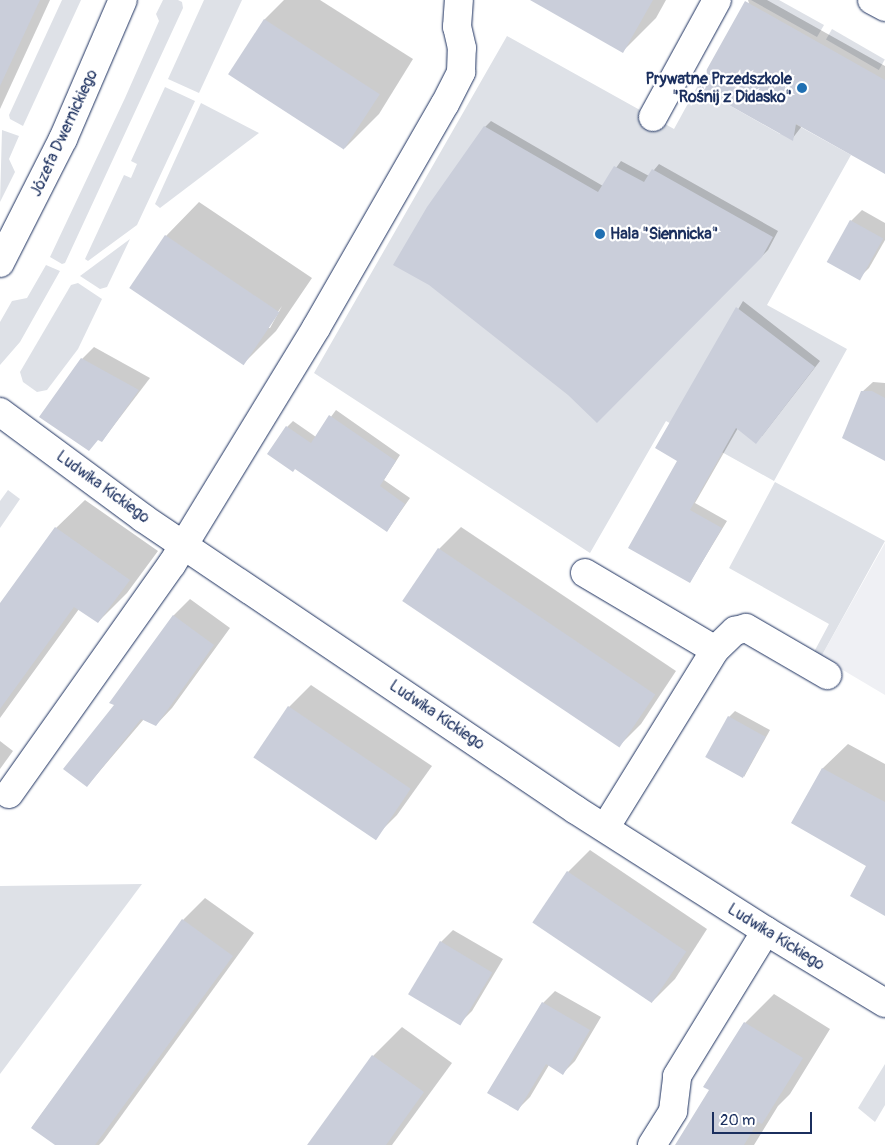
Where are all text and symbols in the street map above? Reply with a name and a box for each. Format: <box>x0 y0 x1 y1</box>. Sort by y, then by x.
street label: Józefa Dwernickiego <box>26 66 102 200</box>
place label: Prywatne Przedszkole "Rośnij z Didasko" <box>646 69 792 107</box>
marker: Prywatne Przedszkole "Rośnij z Didasko" <box>796 82 808 94</box>
place label: Hala "Siennicka" <box>610 224 718 244</box>
marker: Hala "Siennicka" <box>594 228 606 240</box>
street label: Ludwika Kickiego <box>53 447 153 527</box>
street label: Ludwika Kickiego <box>386 676 488 754</box>
street label: Ludwika Kickiego <box>724 899 828 975</box>
scale bar <box>715 1102 815 1134</box>
text: 20 m <box>720 1111 755 1130</box>

